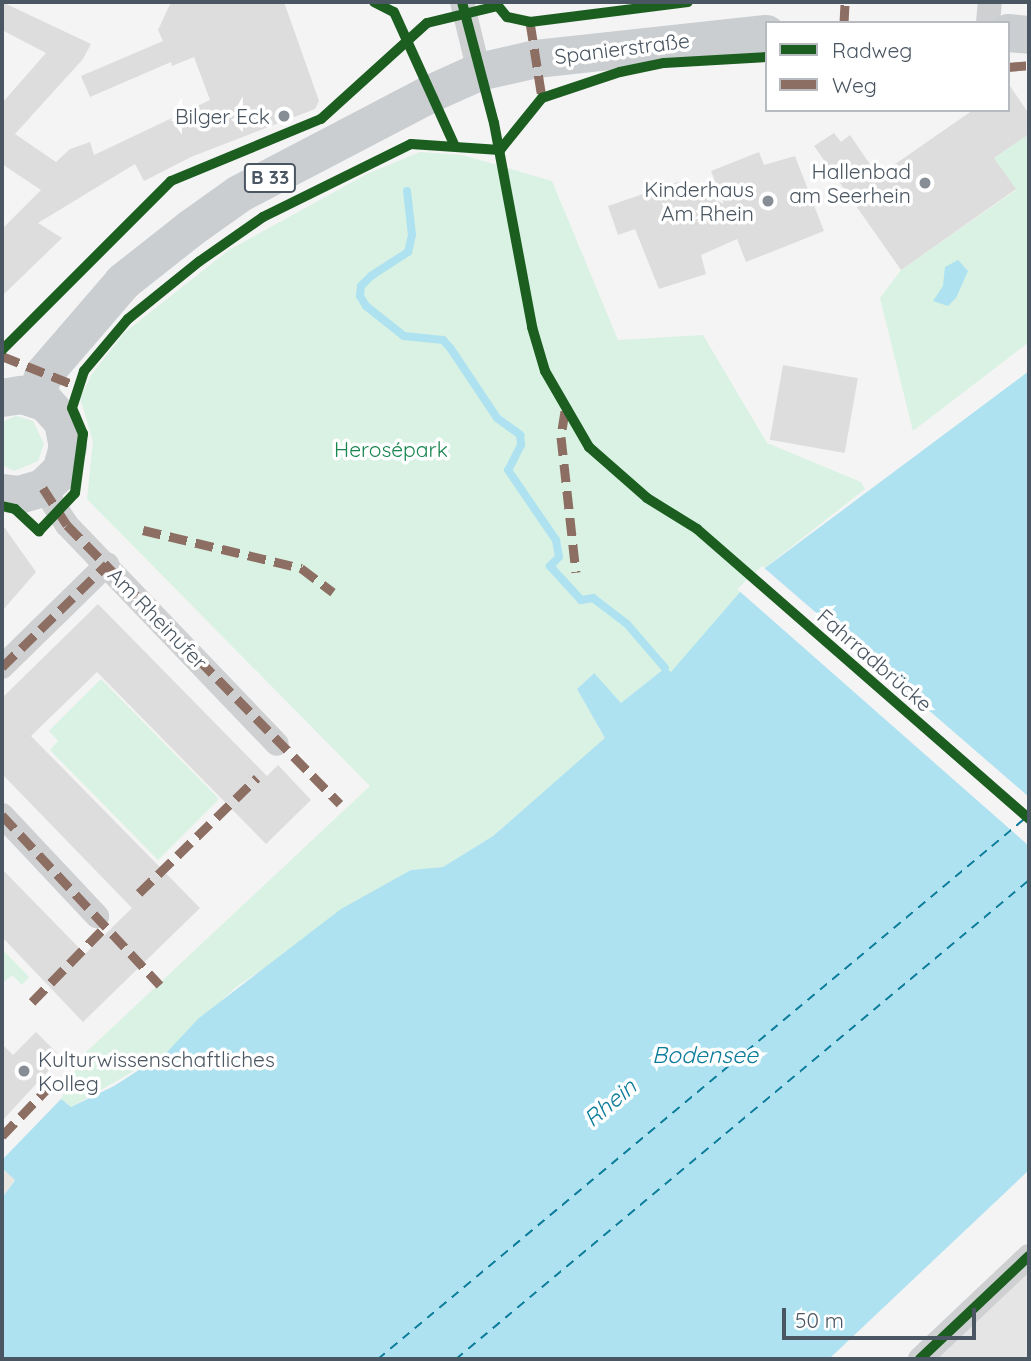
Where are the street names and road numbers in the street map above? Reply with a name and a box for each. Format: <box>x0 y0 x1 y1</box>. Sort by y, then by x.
street label: Spanierstraße <box>553 27 691 69</box>
road number: B 33 <box>244 162 296 194</box>
street label: Am Rheinufer <box>103 562 213 674</box>
street label: Fahrradbrücke <box>812 603 938 717</box>

